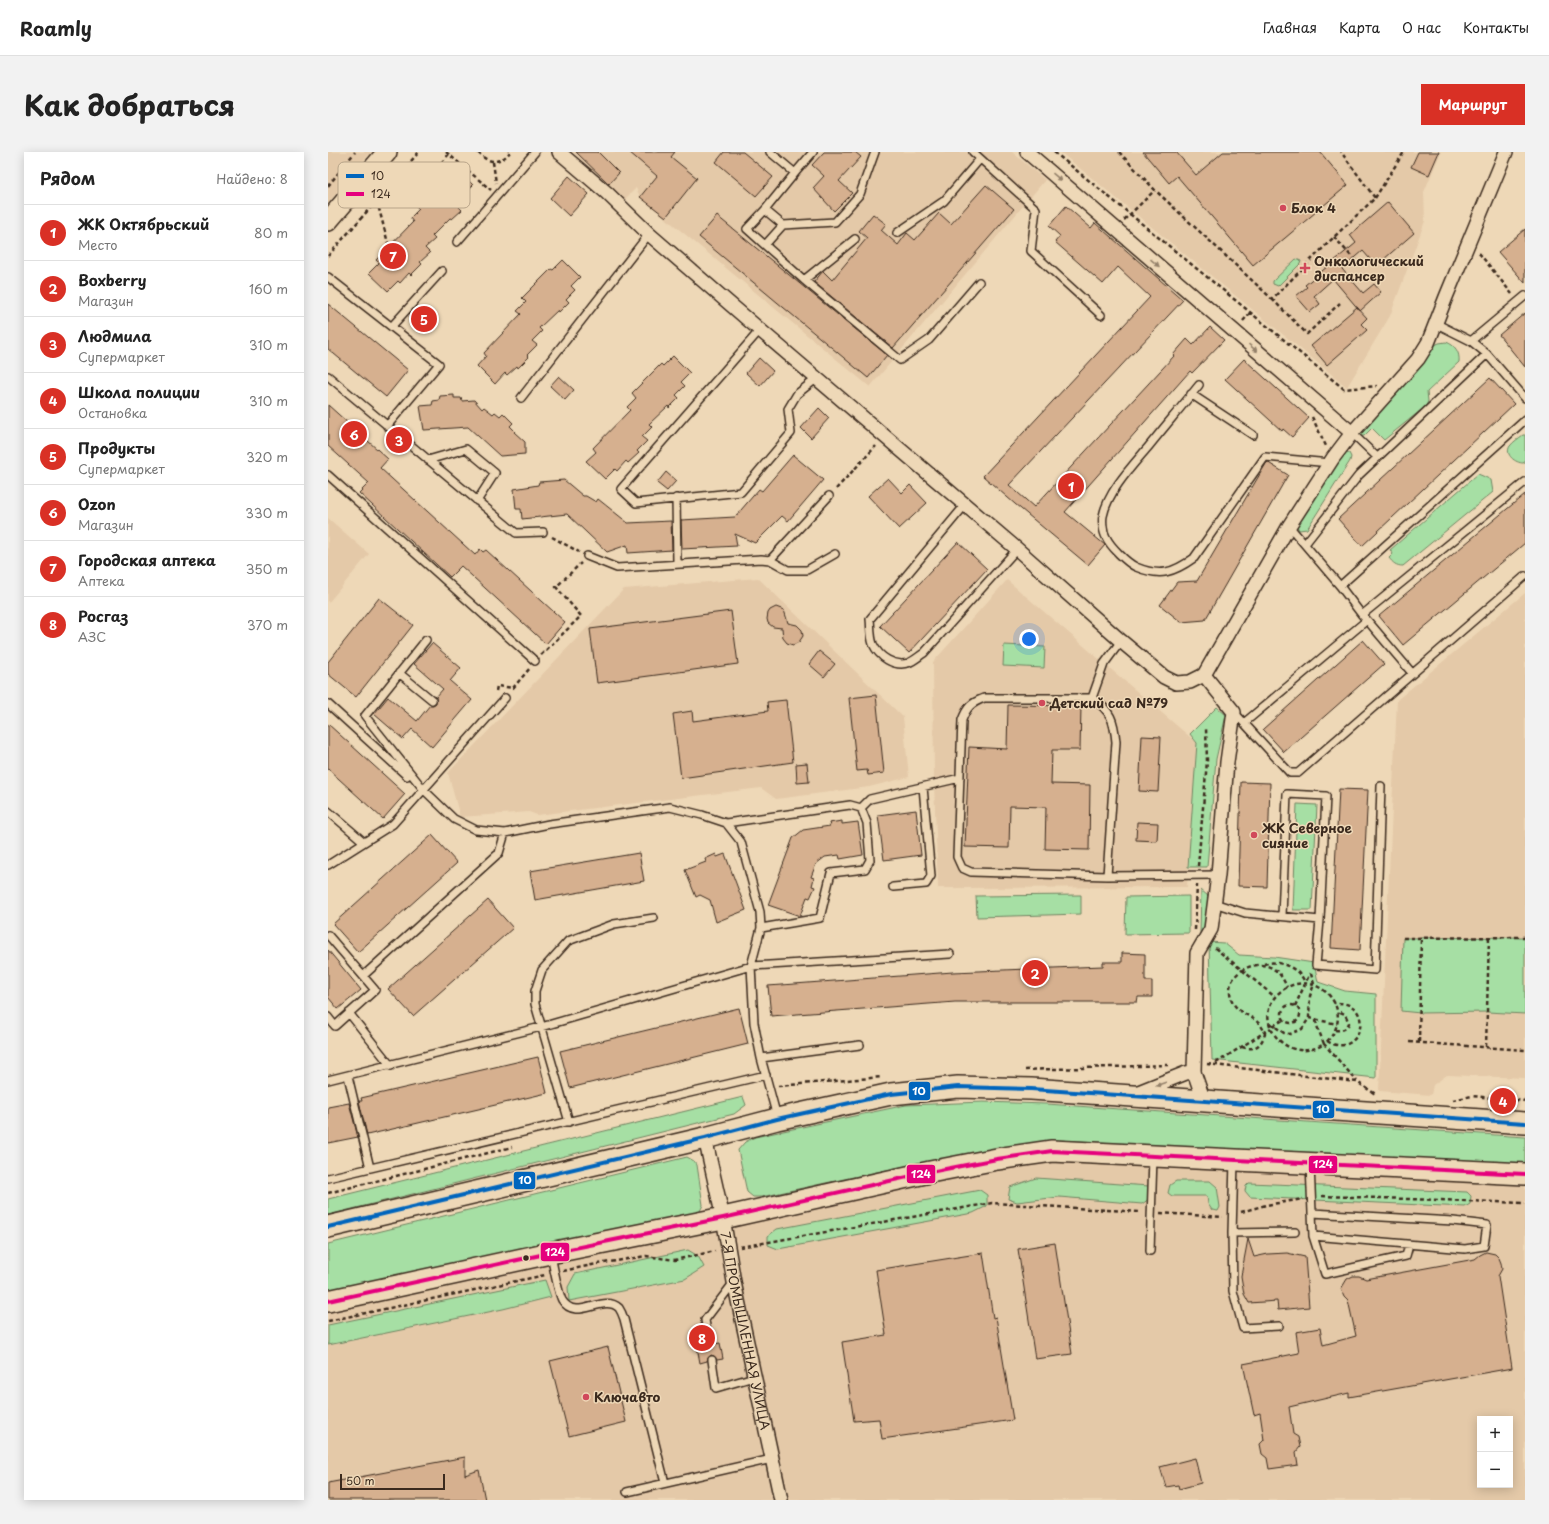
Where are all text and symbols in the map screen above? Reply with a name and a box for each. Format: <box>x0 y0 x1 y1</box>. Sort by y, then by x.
text: Roamly <box>20 14 92 42</box>
text: Главная <box>1263 17 1317 38</box>
text: Карта <box>1339 17 1380 38</box>
text: О нас <box>1402 17 1441 38</box>
text: Контакты <box>1463 17 1529 38</box>
text: Как добраться <box>24 83 235 126</box>
button: Маршрут <box>1421 84 1525 125</box>
legend <box>338 162 470 208</box>
text: Рядом <box>40 165 95 191</box>
text: 10 <box>371 167 384 184</box>
text: Найдено: 8 <box>216 169 288 188</box>
one-way arrow <box>1051 173 1062 182</box>
text: 124 <box>371 185 391 202</box>
place label: Блок 4 <box>1291 198 1336 217</box>
marker: Блок 4 <box>1278 203 1288 213</box>
text: ЖК Октябрьский <box>78 212 209 235</box>
text: 1 <box>50 223 56 242</box>
text: 80 m <box>254 223 288 242</box>
text: Место <box>78 235 118 254</box>
pin: 7 <box>380 241 406 271</box>
place label: Онкологический диспансер <box>1314 251 1424 285</box>
one-way arrow <box>1150 258 1160 267</box>
marker: Онкологический диспансер <box>1299 262 1311 274</box>
text: Boxberry <box>78 268 147 291</box>
text: 2 <box>48 279 58 298</box>
text: 160 m <box>249 279 288 298</box>
text: Магазин <box>78 291 134 310</box>
pin: 5 <box>411 304 437 334</box>
text: Людмила <box>78 324 152 347</box>
text: 3 <box>49 335 57 354</box>
text: 310 m <box>249 335 288 354</box>
one-way arrow <box>1248 343 1258 352</box>
text: Супермаркет <box>78 347 165 366</box>
text: Школа полиции <box>78 380 200 403</box>
text: 4 <box>49 391 57 410</box>
text: 310 m <box>249 391 288 410</box>
text: Остановка <box>78 403 147 422</box>
pin: 6 <box>341 419 367 449</box>
pin: 3 <box>386 425 412 455</box>
text: Продукты <box>78 436 155 459</box>
text: 5 <box>49 447 57 466</box>
text: 320 m <box>246 447 288 466</box>
text: Супермаркет <box>78 459 165 478</box>
pin: 1 <box>1058 471 1084 501</box>
text: Ozon <box>78 492 116 515</box>
text: 6 <box>48 503 58 522</box>
text: 330 m <box>245 503 288 522</box>
text: Магазин <box>78 515 134 534</box>
text: Городская аптека <box>78 548 216 571</box>
text: 7 <box>49 559 57 578</box>
text: 350 m <box>246 559 288 578</box>
text: Аптека <box>78 571 125 590</box>
text: Росгаз <box>78 604 128 627</box>
text: 8 <box>49 615 57 634</box>
text: 370 m <box>247 615 288 634</box>
text: АЗС <box>78 627 106 646</box>
your location <box>1019 629 1039 649</box>
place label: Детский сад №79 <box>1049 693 1168 712</box>
marker: Детский сад №79 <box>1037 698 1047 708</box>
place label: ЖК Северное сияние <box>1261 818 1353 852</box>
marker: ЖК Северное сияние <box>1249 830 1259 840</box>
pin: 2 <box>1022 958 1048 988</box>
line badge: 10 <box>908 1081 931 1101</box>
one-way arrow <box>1155 1081 1167 1087</box>
text: 10 <box>912 1082 926 1099</box>
pin: 4 <box>1490 1086 1516 1116</box>
line badge: 10 <box>1312 1100 1335 1119</box>
text: 10 <box>1316 1100 1330 1117</box>
line badge: 124 <box>1308 1155 1338 1174</box>
text: 124 <box>1313 1155 1334 1172</box>
line badge: 124 <box>906 1164 936 1184</box>
text: 124 <box>911 1165 932 1182</box>
line badge: 10 <box>513 1171 536 1190</box>
text: 10 <box>518 1171 532 1188</box>
street label: 7-Я ПРОМЫШЛЕННАЯ УЛИЦА <box>716 1230 776 1432</box>
line badge: 124 <box>540 1242 570 1262</box>
text: 124 <box>545 1243 566 1260</box>
unlabelled marker <box>521 1253 531 1263</box>
pin: 8 <box>689 1323 715 1353</box>
place label: Ключавто <box>594 1387 661 1406</box>
marker: Ключавто <box>581 1392 591 1402</box>
map controls <box>1477 1416 1513 1488</box>
button: + <box>1477 1416 1513 1452</box>
button: − <box>1477 1452 1513 1488</box>
scale bar <box>340 1472 445 1491</box>
text: 50 m <box>346 1472 375 1489</box>

